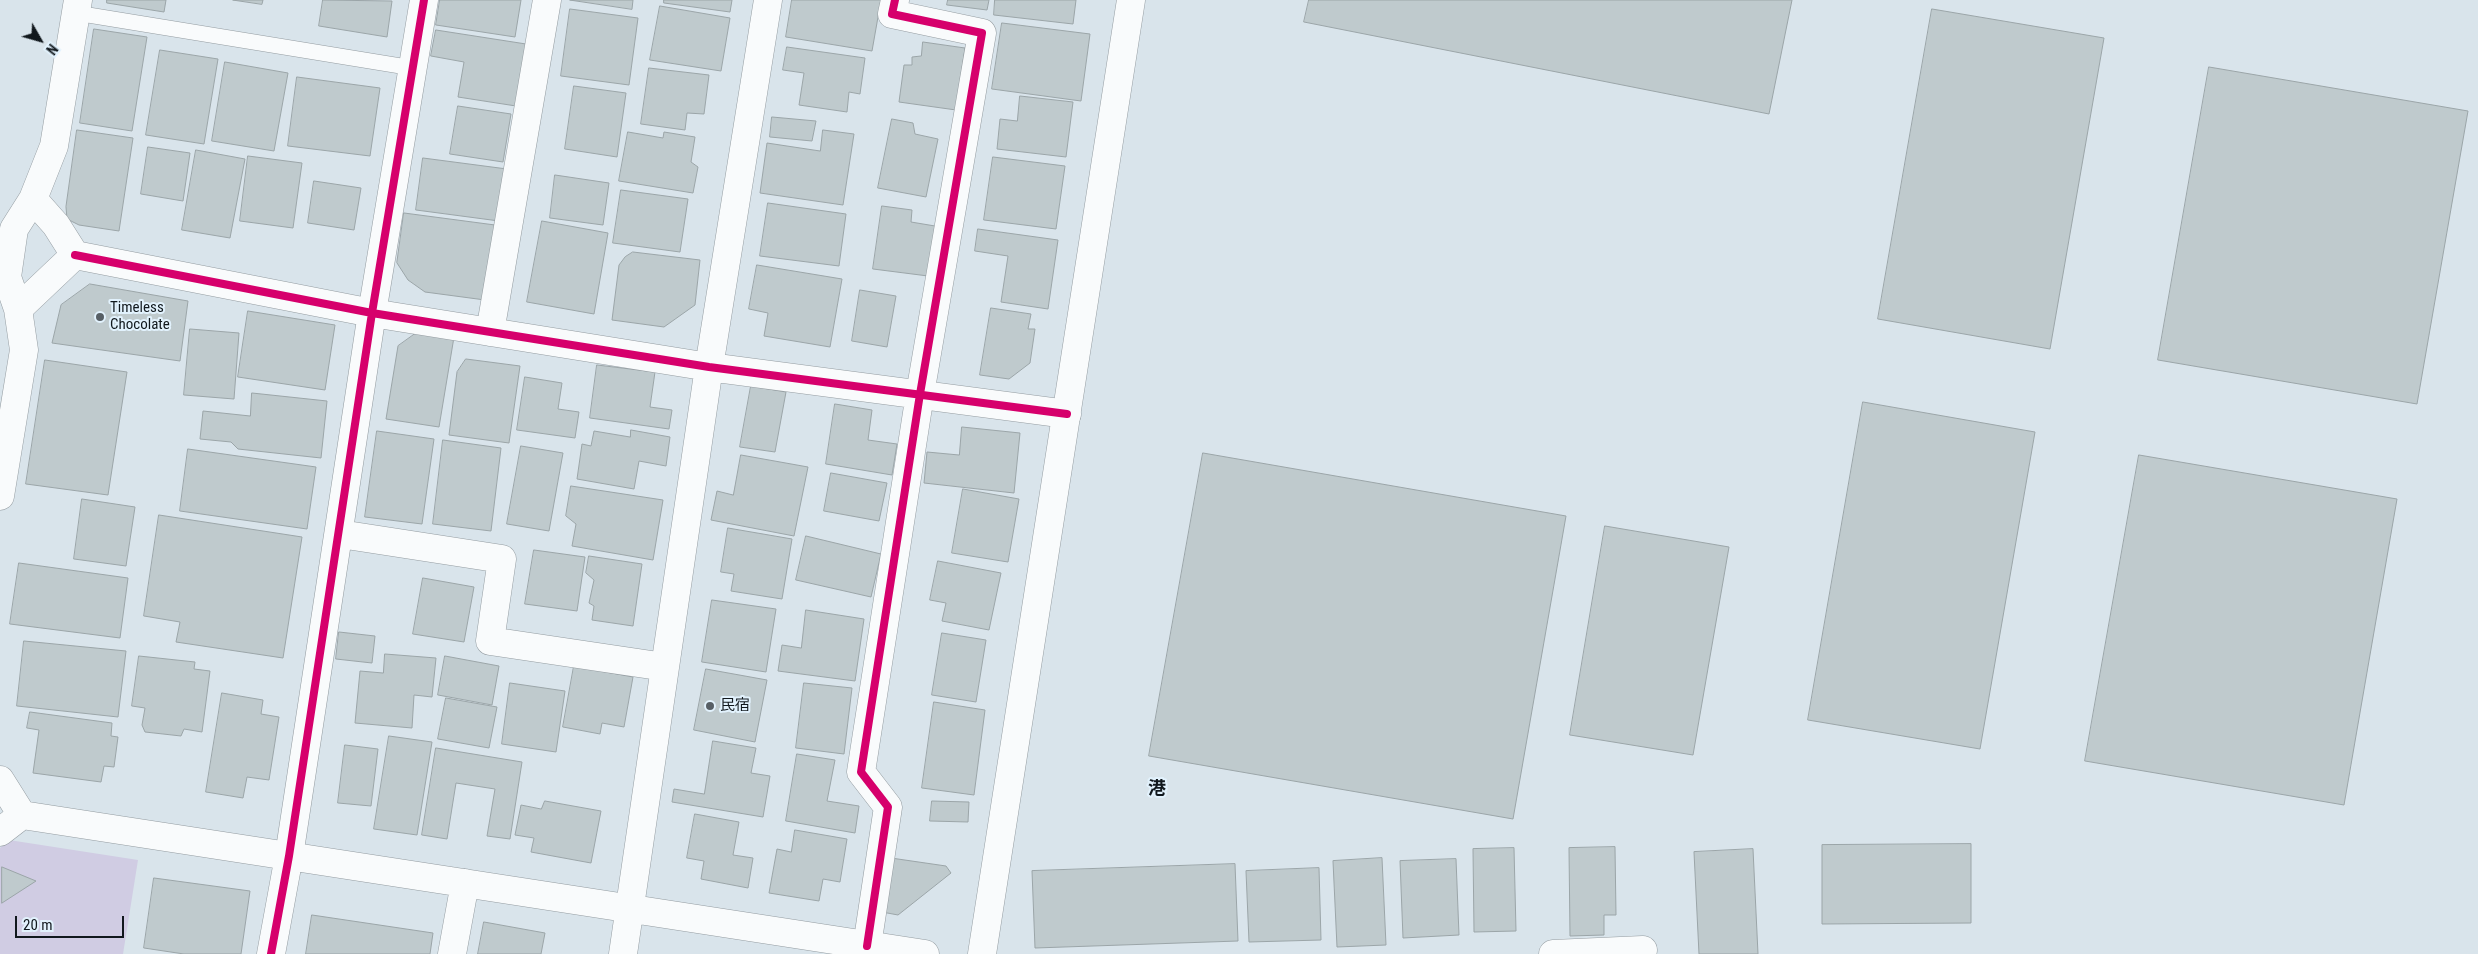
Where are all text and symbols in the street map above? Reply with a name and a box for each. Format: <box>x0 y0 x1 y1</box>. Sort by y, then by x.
north arrow <box>15 15 65 65</box>
text: N <box>43 41 61 58</box>
place label: Timeless Chocolate <box>110 299 170 334</box>
marker: Timeless Chocolate <box>94 311 106 323</box>
place label: 民宿 <box>720 697 750 715</box>
marker: 民宿 <box>704 700 716 712</box>
district label: 港 <box>1148 778 1166 800</box>
scale bar <box>18 906 126 938</box>
text: 20 m <box>23 916 53 934</box>

